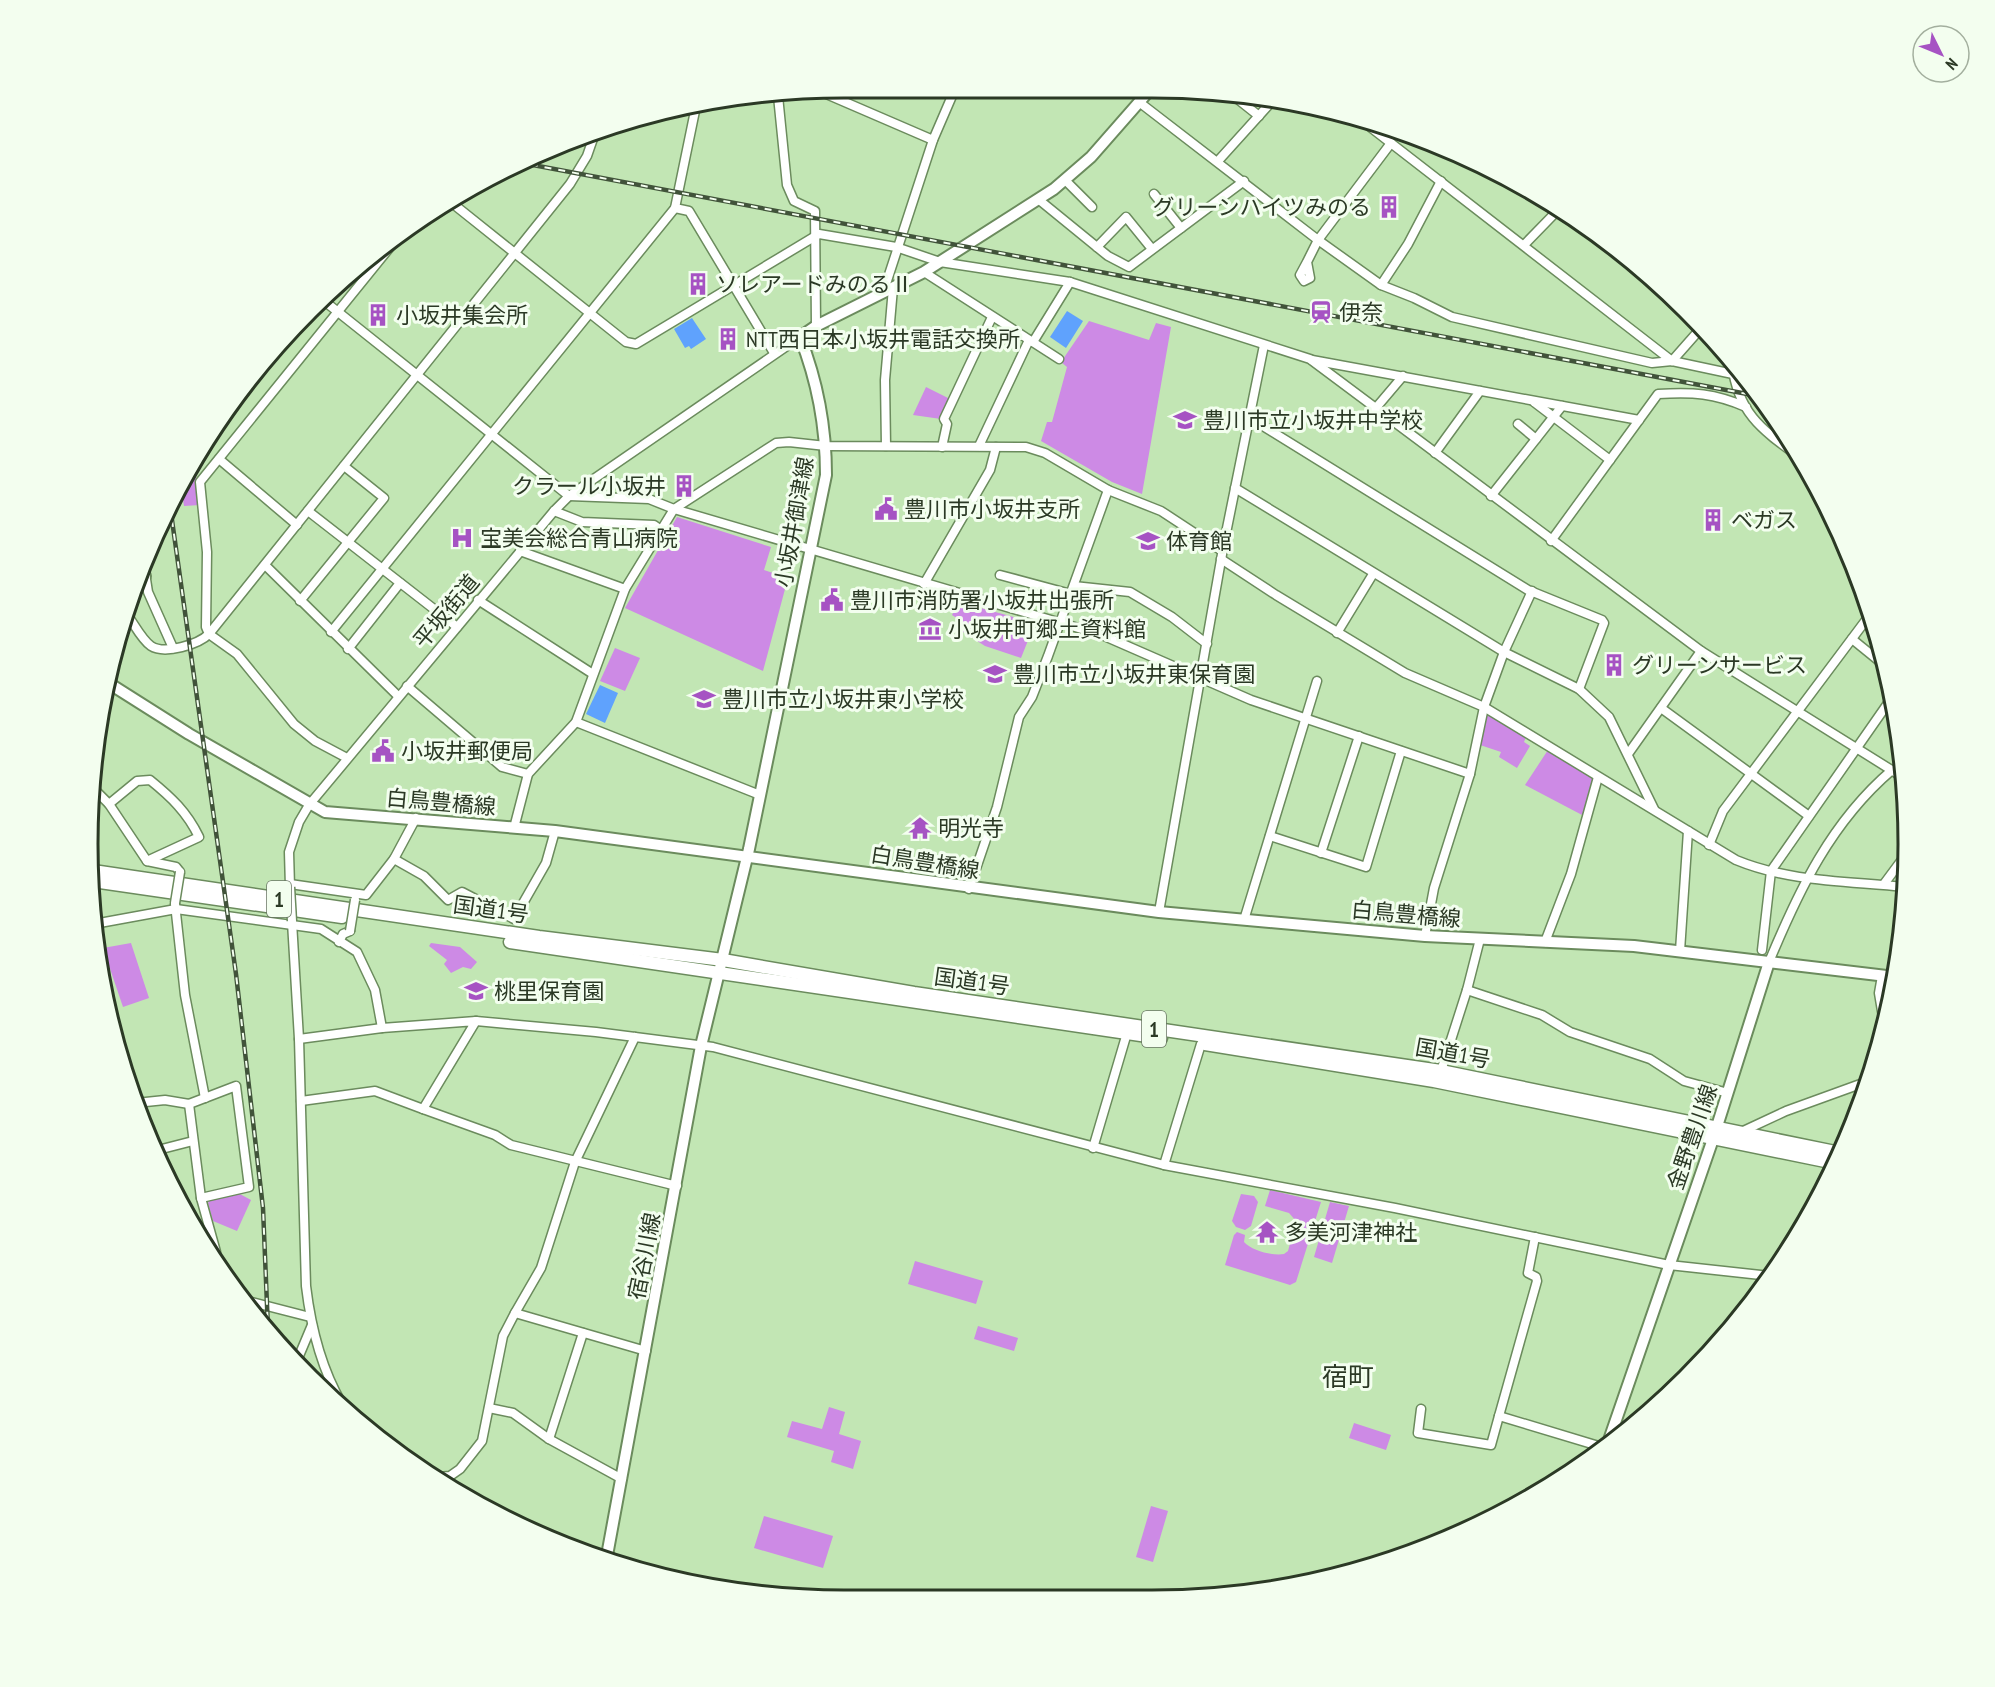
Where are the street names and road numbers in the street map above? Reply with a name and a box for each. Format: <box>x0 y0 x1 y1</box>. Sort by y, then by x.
street label: 小坂井御津線 <box>769 455 819 589</box>
street label: 平坂街道 <box>407 568 485 654</box>
street label: 白鳥豊橋線 <box>385 783 497 821</box>
street label: 白鳥豊橋線 <box>868 840 982 884</box>
road number: 1 <box>267 881 291 917</box>
street label: 国道1号 <box>451 890 531 928</box>
street label: 白鳥豊橋線 <box>1350 895 1462 933</box>
street label: 国道1号 <box>932 962 1012 1000</box>
road number: 1 <box>1142 1011 1166 1047</box>
street label: 国道1号 <box>1413 1033 1493 1073</box>
street label: 金野豊川線 <box>1661 1080 1723 1194</box>
street label: 宿谷川線 <box>622 1210 666 1302</box>

